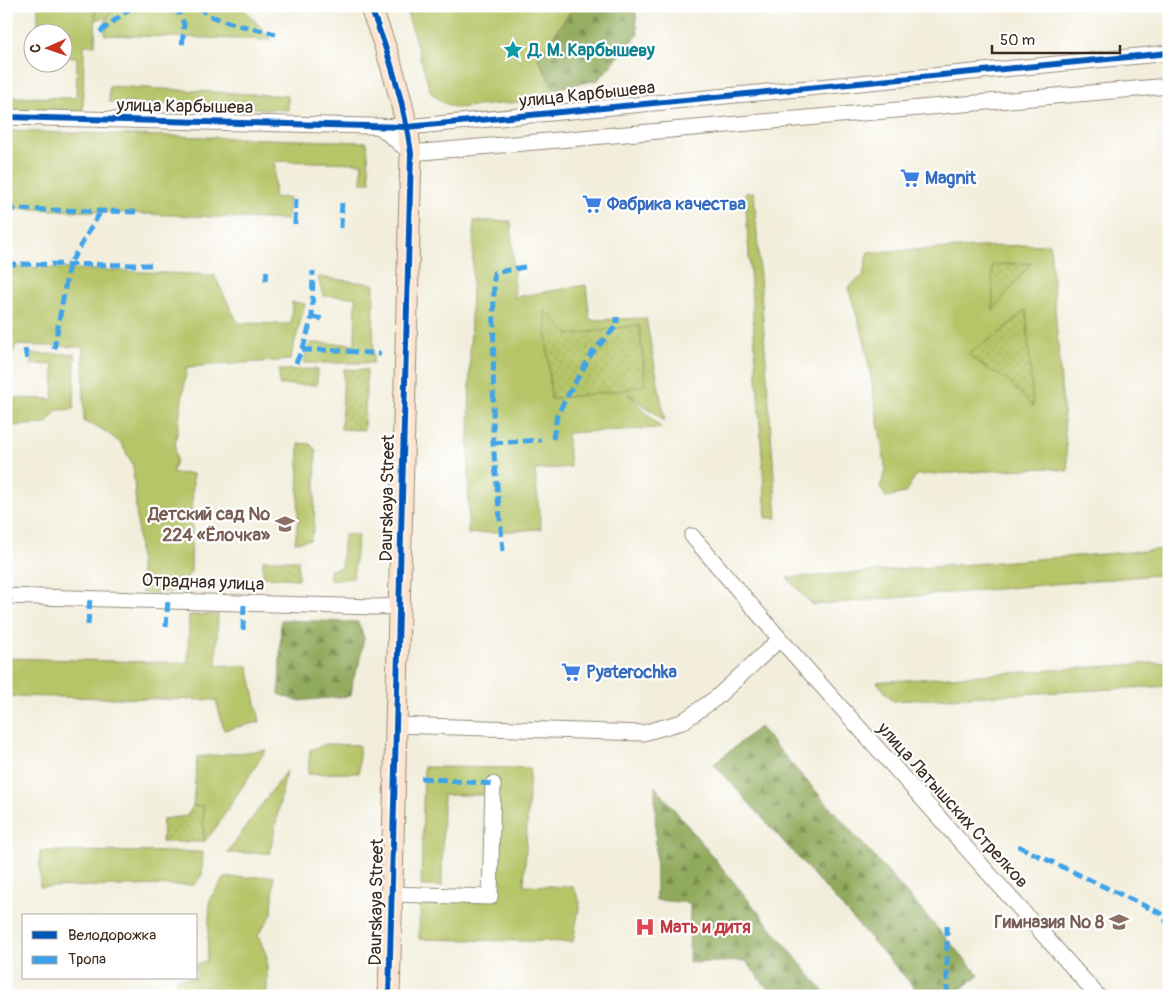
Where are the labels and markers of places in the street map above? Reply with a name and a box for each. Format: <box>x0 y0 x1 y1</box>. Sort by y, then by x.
place icon: Д. М. Карбышеву <box>502 39 524 61</box>
place label: Д. М. Карбышеву <box>527 39 655 62</box>
supermarket icon: Magnit <box>899 167 921 189</box>
place label: Magnit <box>925 167 977 190</box>
supermarket icon: Фабрика качества <box>581 193 603 215</box>
place label: Фабрика качества <box>606 193 747 216</box>
place label: Детский сад № 224 «Ёлочка» <box>147 503 271 547</box>
school or university icon: Детский сад № 224 «Ёлочка» <box>274 513 296 535</box>
supermarket icon: Pyaterochka <box>560 661 582 683</box>
place label: Pyaterochka <box>586 661 677 684</box>
place label: Гимназия № 8 <box>994 911 1104 934</box>
school or university icon: Гимназия № 8 <box>1108 911 1130 933</box>
hospital icon: Мать и дитя <box>634 916 656 938</box>
place label: Мать и дитя <box>660 916 751 939</box>

